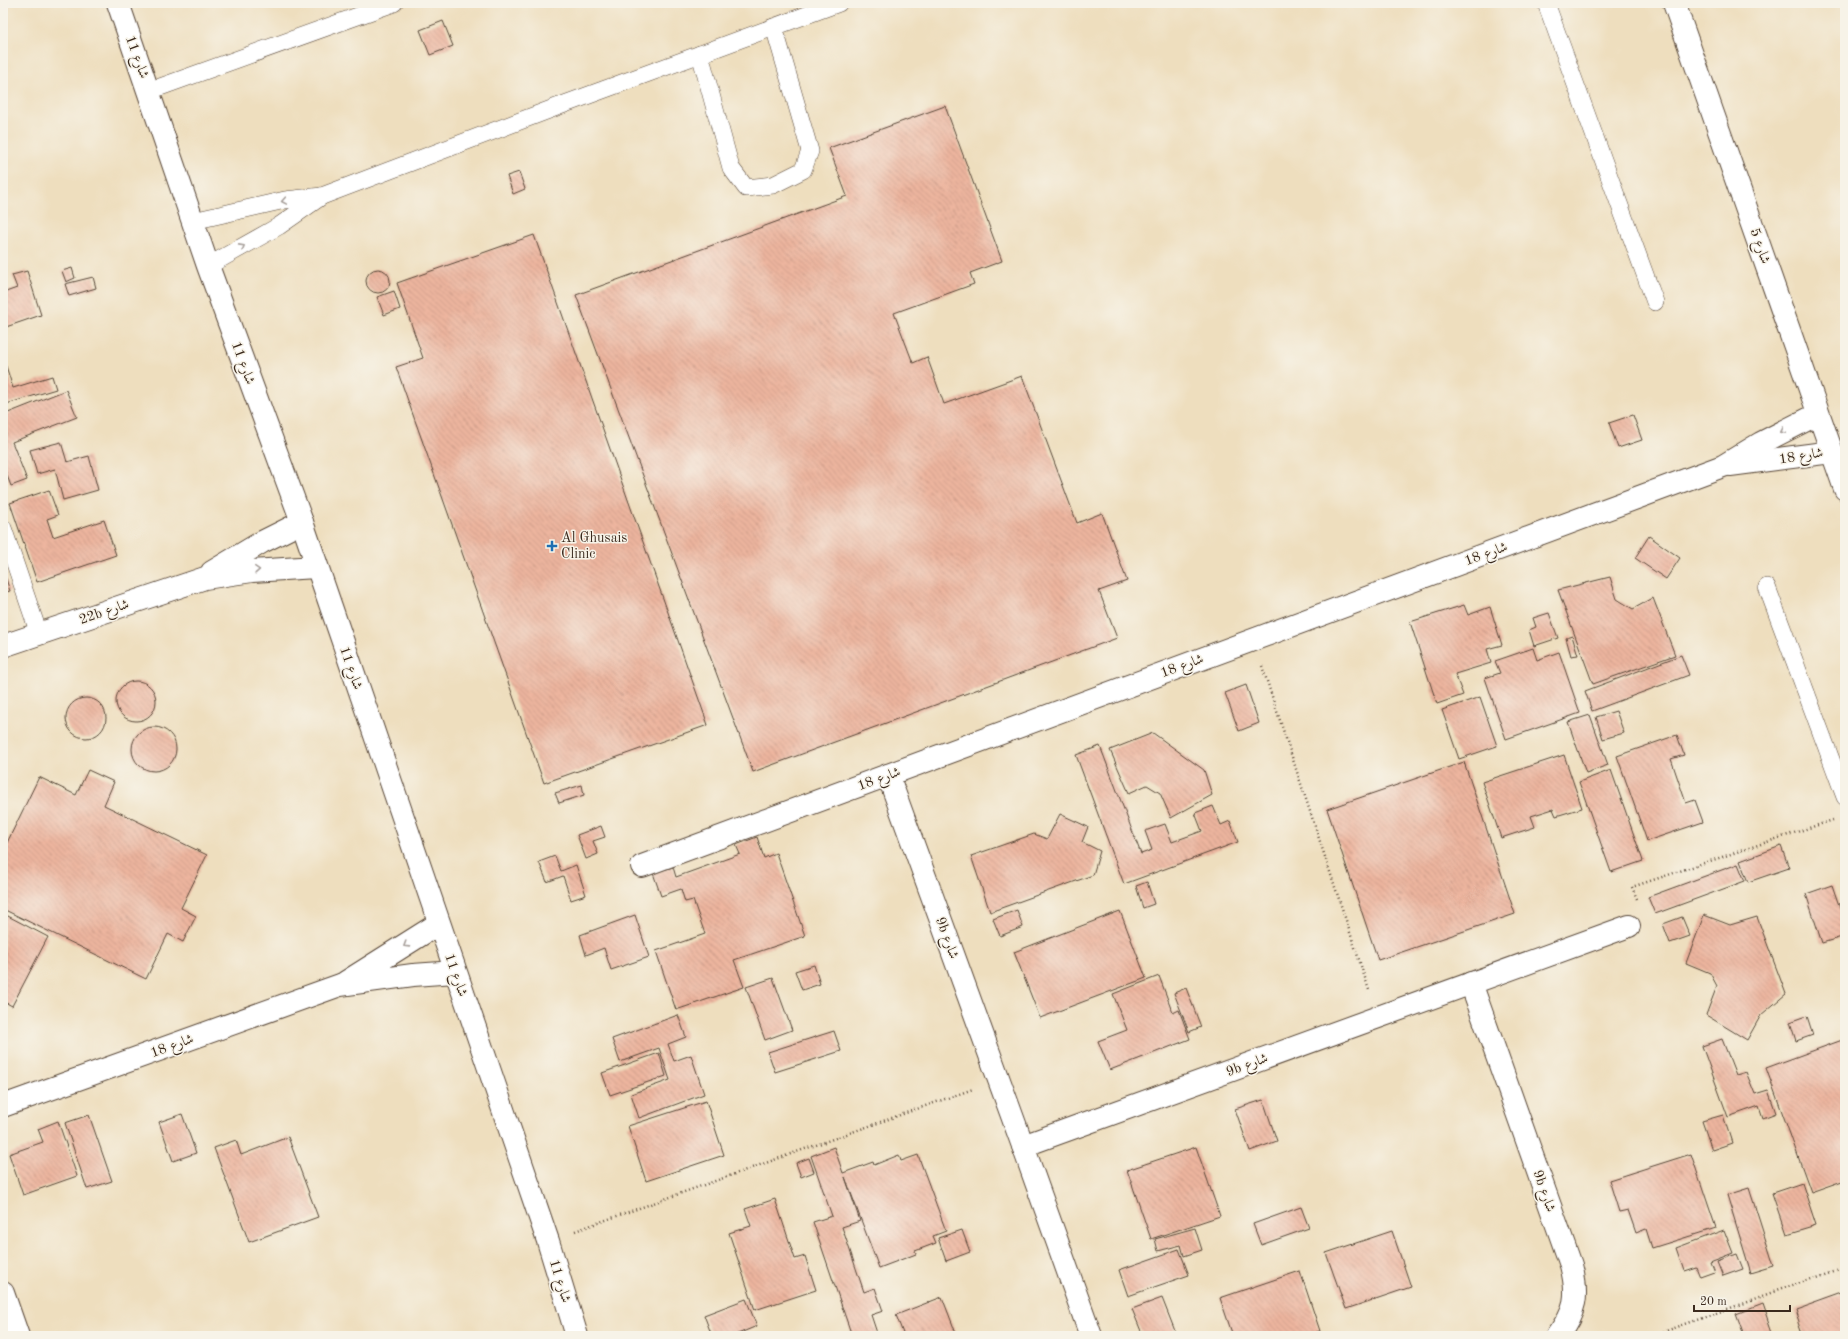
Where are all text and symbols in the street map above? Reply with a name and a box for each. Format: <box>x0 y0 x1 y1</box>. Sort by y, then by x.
street label: شارع 11 <box>119 34 151 82</box>
one-way arrow <box>281 196 287 204</box>
street label: شارع 5 <box>1744 227 1773 267</box>
one-way arrow <box>238 244 245 251</box>
street label: شارع 11 <box>225 340 257 388</box>
one-way arrow <box>1780 426 1788 434</box>
street label: شارع 18 <box>1778 446 1825 470</box>
place label: Al Ghusais Clinic <box>561 531 627 561</box>
marker: Al Ghusais Clinic <box>546 540 558 552</box>
street label: شارع 18 <box>1463 540 1511 572</box>
one-way arrow <box>254 566 260 575</box>
street label: 22b شارع <box>77 597 132 631</box>
street label: شارع 11 <box>333 645 365 693</box>
street label: شارع 18 <box>1159 652 1207 684</box>
street label: شارع 18 <box>856 765 904 797</box>
street label: 9b شارع <box>929 915 961 962</box>
one-way arrow <box>403 940 410 947</box>
street label: شارع 11 <box>438 952 470 1000</box>
street label: شارع 18 <box>149 1032 197 1064</box>
street label: 9b شارع <box>1224 1051 1271 1083</box>
street label: 9b شارع <box>1527 1168 1558 1215</box>
street label: شارع 11 <box>543 1258 573 1306</box>
scale bar <box>1694 1287 1790 1313</box>
text: 20 m <box>1700 1296 1727 1308</box>

